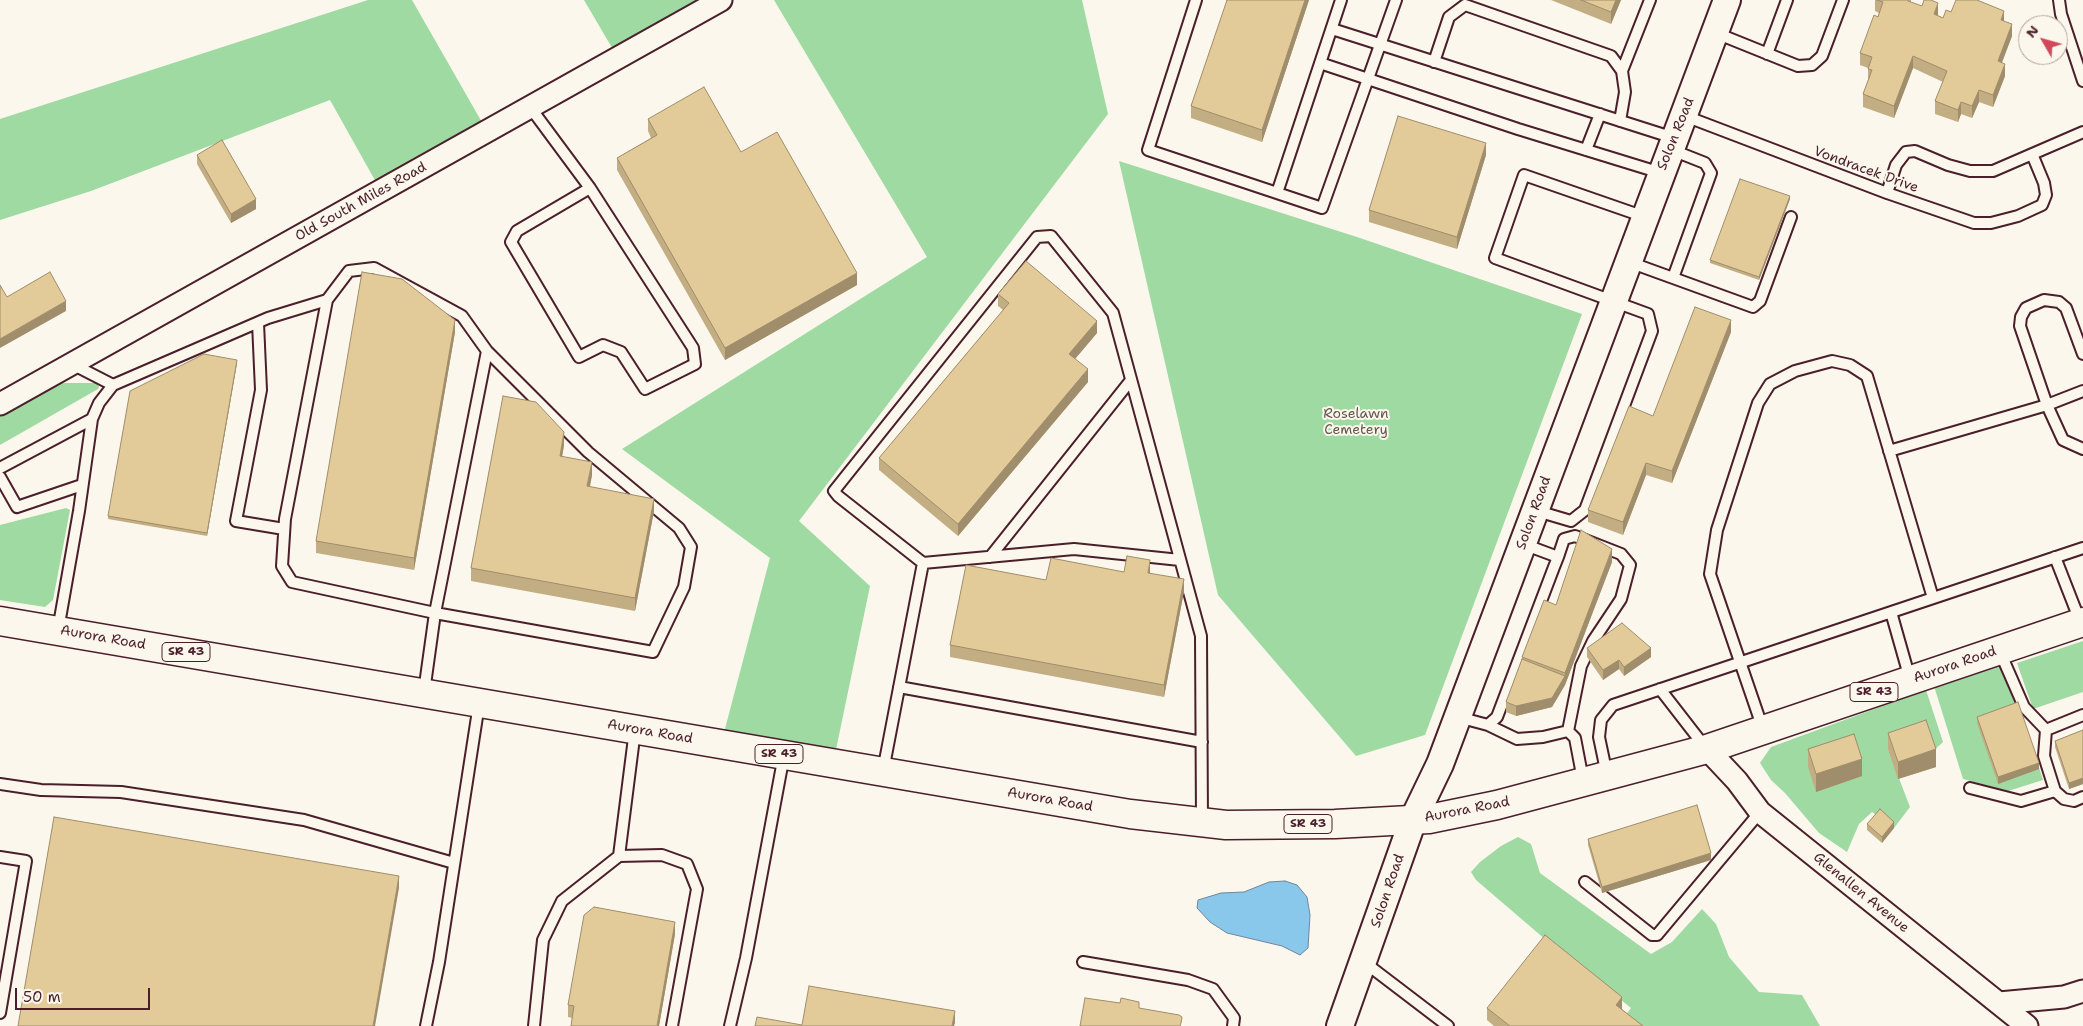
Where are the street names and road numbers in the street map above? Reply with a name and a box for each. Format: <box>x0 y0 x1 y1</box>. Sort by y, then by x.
street label: Solon Road <box>1654 95 1698 173</box>
street label: Vondracek Drive <box>1811 143 1921 197</box>
street label: Old South Miles Road <box>292 159 430 245</box>
street label: Solon Road <box>1513 474 1555 552</box>
street label: Aurora Road <box>59 622 147 654</box>
road number: SR 43 <box>162 642 210 662</box>
street label: Aurora Road <box>1911 643 1999 687</box>
road number: SR 43 <box>1850 682 1898 702</box>
street label: Aurora Road <box>606 716 694 748</box>
road number: SR 43 <box>755 744 803 764</box>
street label: Aurora Road <box>1006 784 1094 816</box>
street label: Aurora Road <box>1423 793 1511 827</box>
road number: SR 43 <box>1284 814 1332 834</box>
street label: Glenallen Avenue <box>1810 849 1912 937</box>
street label: Solon Road <box>1368 852 1408 930</box>

